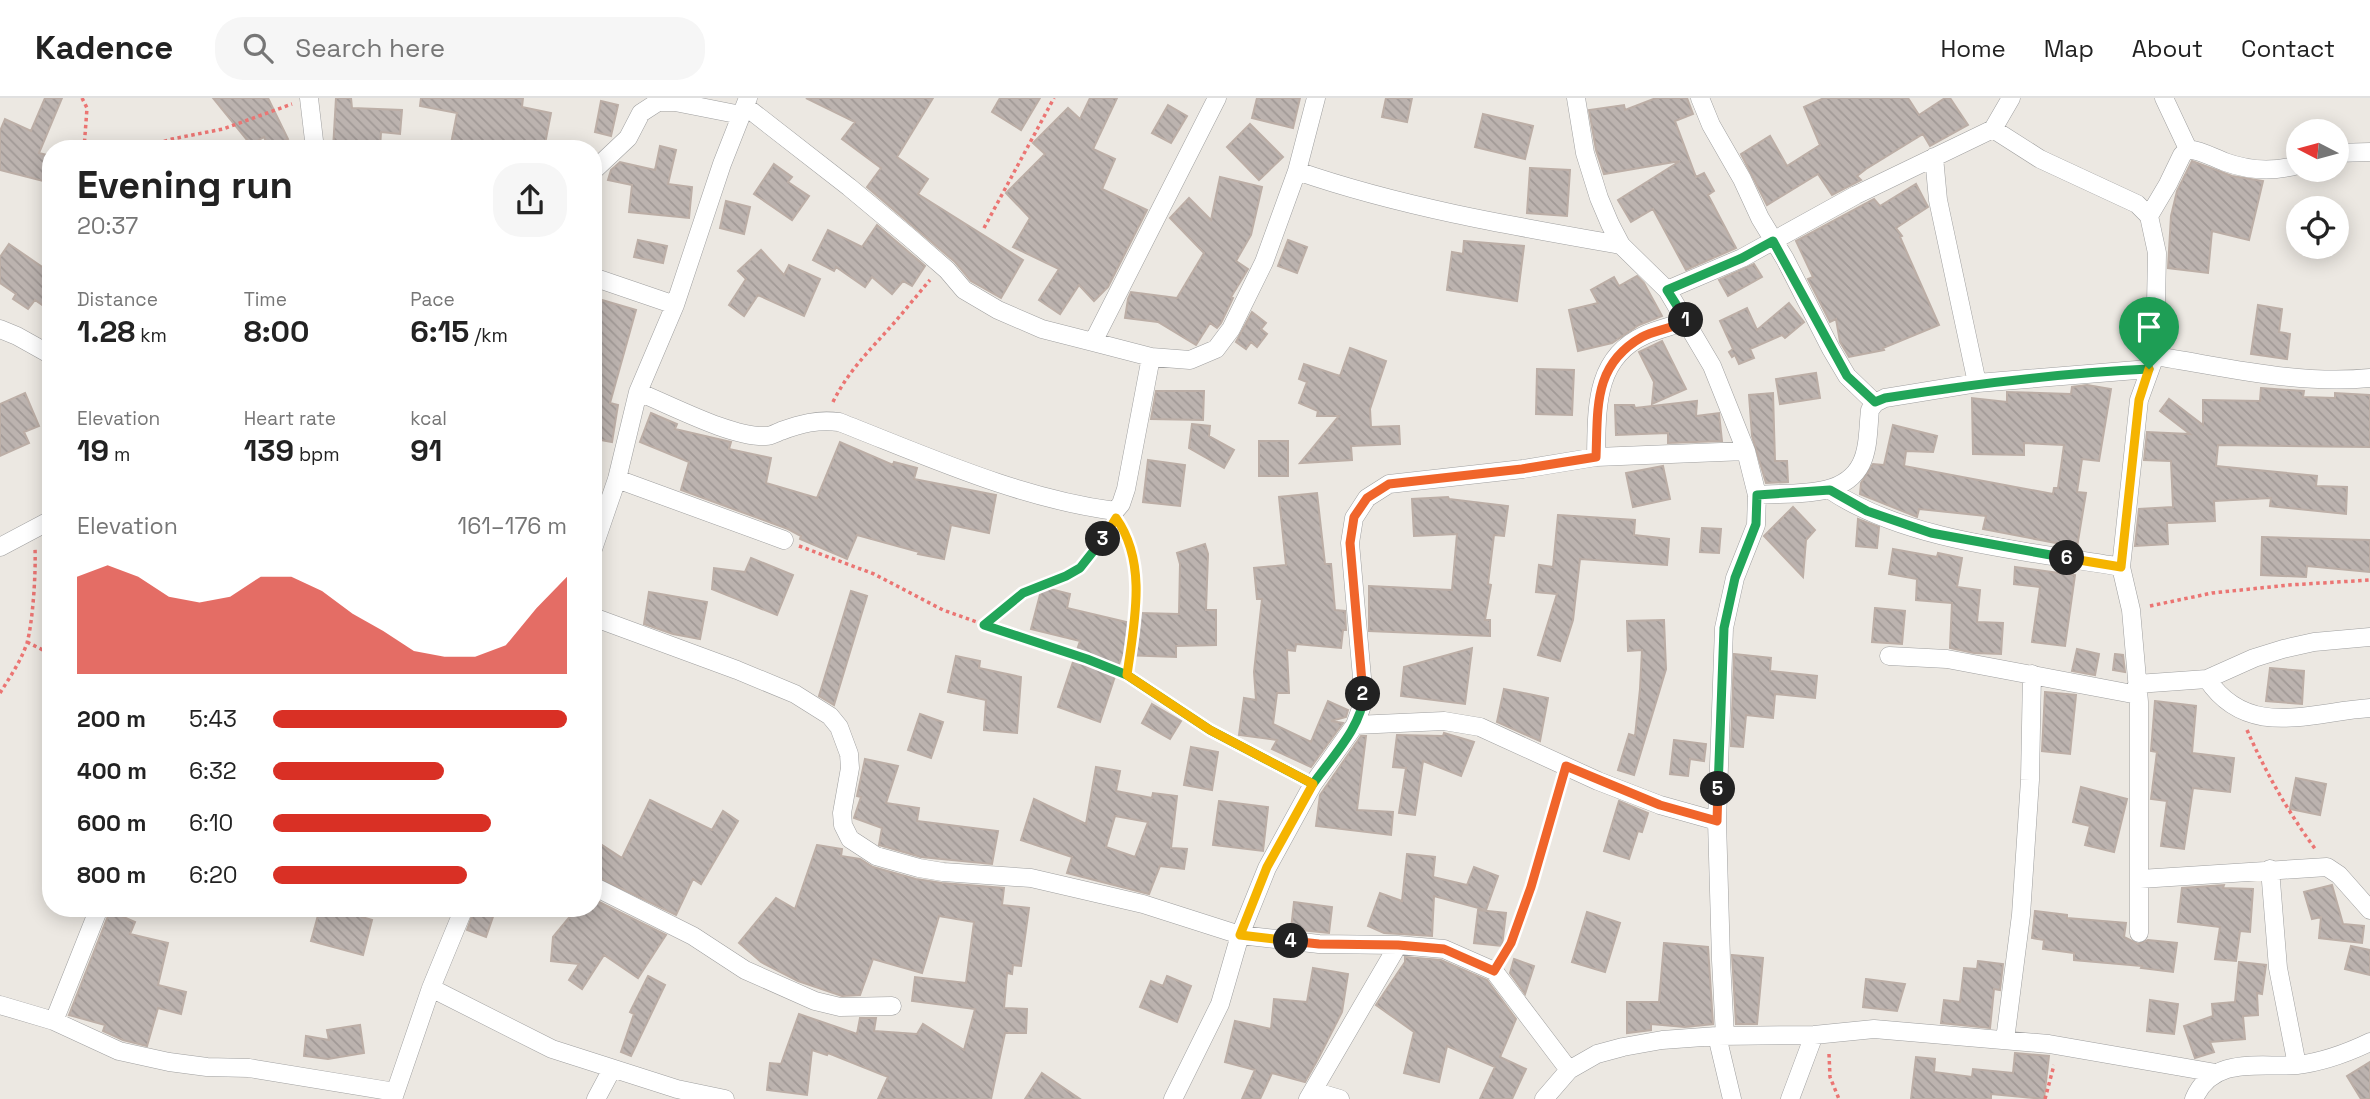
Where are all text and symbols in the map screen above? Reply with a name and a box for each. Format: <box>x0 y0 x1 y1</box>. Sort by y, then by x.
search box <box>215 17 705 80</box>
text: Kadence <box>35 27 173 69</box>
icon: search <box>239 29 277 67</box>
text: Search here <box>295 31 445 65</box>
text: Home <box>1940 33 2006 64</box>
text: Map <box>2044 33 2094 64</box>
text: About <box>2132 33 2203 64</box>
text: Contact <box>2241 33 2335 64</box>
north arrow <box>2286 119 2348 182</box>
map controls <box>2286 119 2349 259</box>
text: Evening run <box>77 161 293 209</box>
button: share <box>493 163 567 237</box>
button: locate <box>2286 196 2349 259</box>
text: 20:37 <box>77 211 138 241</box>
text: Distance <box>77 287 158 312</box>
text: Time <box>244 287 287 312</box>
text: Pace <box>410 287 455 312</box>
pin <box>2119 297 2179 369</box>
pin: 1 <box>1668 302 1704 338</box>
text: 1 <box>1681 307 1690 332</box>
icon: arrive <box>2130 308 2168 346</box>
text: 1.28 <box>77 312 135 351</box>
text: 8:00 <box>244 312 309 351</box>
text: 6:15 <box>410 312 469 351</box>
text: km <box>135 323 167 348</box>
text: /km <box>469 323 508 348</box>
text: Elevation <box>77 406 160 431</box>
text: Heart rate <box>244 406 336 431</box>
text: kcal <box>410 406 447 431</box>
text: 19 <box>77 431 109 470</box>
text: 139 <box>244 431 294 470</box>
text: 91 <box>410 431 442 470</box>
text: m <box>109 442 130 467</box>
text: bpm <box>294 442 340 467</box>
text: Elevation <box>77 511 178 541</box>
text: 161–176 m <box>458 511 567 541</box>
pin: 3 <box>1086 522 1120 556</box>
text: 3 <box>1097 526 1108 551</box>
pin: 6 <box>2050 540 2084 575</box>
text: 6 <box>2061 545 2072 570</box>
pin: 2 <box>1346 676 1380 712</box>
text: 2 <box>1357 681 1368 706</box>
text: 200 m <box>77 704 146 734</box>
text: 5:43 <box>189 704 237 734</box>
text: 400 m <box>77 756 147 786</box>
text: 6:32 <box>189 756 237 786</box>
pin: 5 <box>1700 772 1736 806</box>
text: 5 <box>1712 776 1723 801</box>
text: 600 m <box>77 808 147 838</box>
text: 6:10 <box>189 808 233 838</box>
text: 800 m <box>77 860 146 890</box>
text: 6:20 <box>189 860 238 890</box>
pin: 4 <box>1274 924 1308 958</box>
text: 4 <box>1284 928 1297 953</box>

